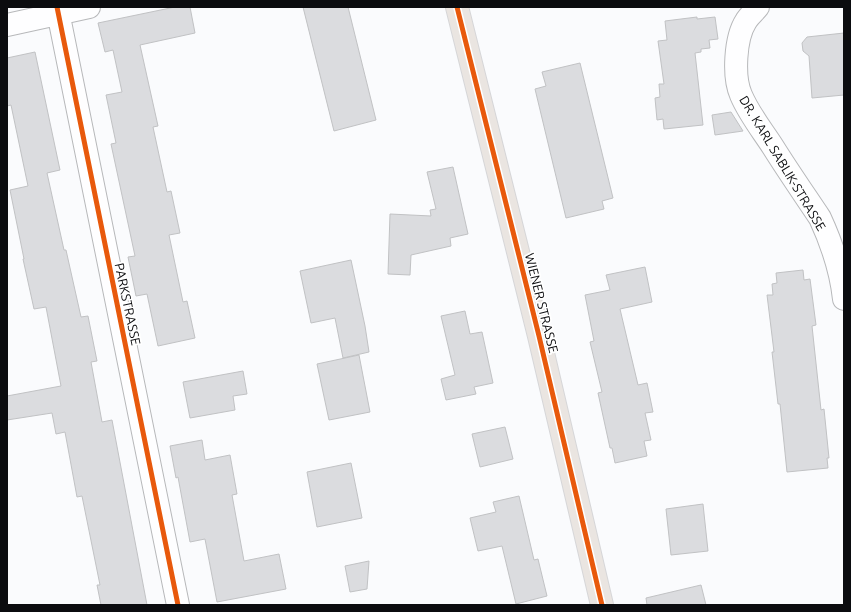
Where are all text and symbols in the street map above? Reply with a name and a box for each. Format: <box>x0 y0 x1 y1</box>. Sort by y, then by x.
street label: DR. KARL SABLIK-STRASSE <box>737 93 829 233</box>
street label: WIENER STRASSE <box>523 252 561 354</box>
street label: PARKSTRASSE <box>112 262 144 346</box>

